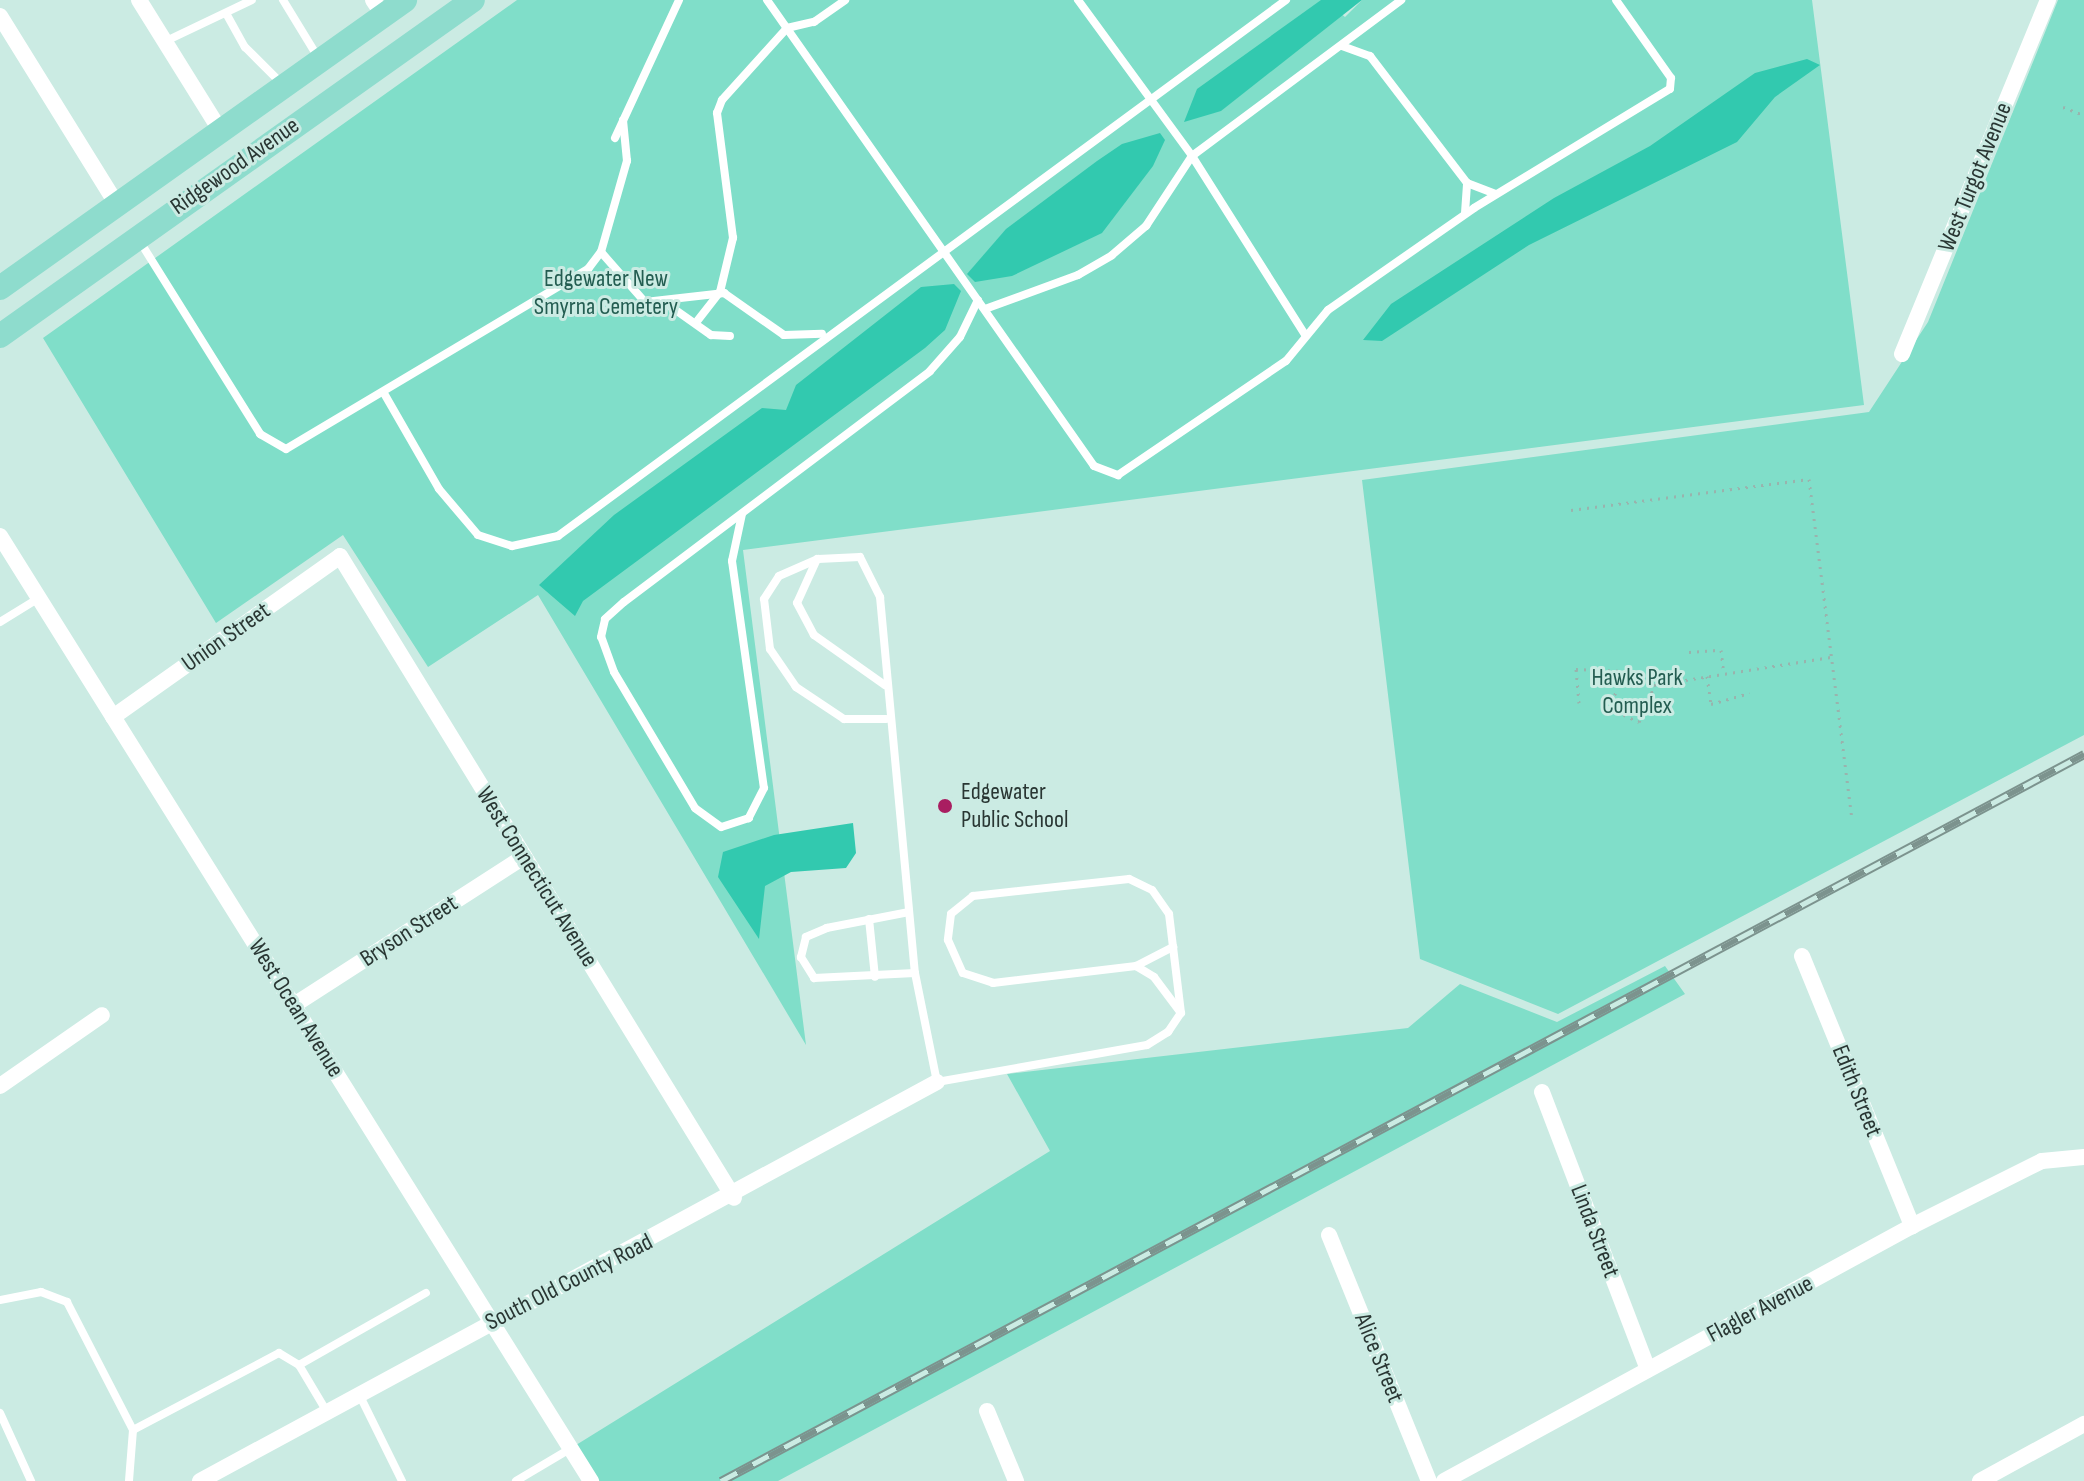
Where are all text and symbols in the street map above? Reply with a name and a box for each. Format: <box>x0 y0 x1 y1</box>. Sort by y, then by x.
street label: West Turgot Avenue <box>1932 98 2018 256</box>
street label: Ridgewood Avenue <box>165 111 305 221</box>
park label: Edgewater New Smyrna Cemetery <box>534 265 678 321</box>
street label: Union Street <box>176 596 276 678</box>
park label: Hawks Park Complex <box>1591 664 1683 720</box>
place label: Edgewater Public School <box>961 778 1068 834</box>
street label: West Connecticut Avenue <box>470 782 604 972</box>
marker: Edgewater Public School <box>936 797 954 815</box>
street label: Bryson Street <box>355 889 463 973</box>
street label: West Ocean Avenue <box>242 934 350 1082</box>
street label: Edith Street <box>1826 1041 1888 1141</box>
street label: Linda Street <box>1564 1180 1626 1282</box>
street label: South Old County Road <box>480 1227 658 1337</box>
street label: Flagler Avenue <box>1702 1269 1818 1349</box>
street label: Alice Street <box>1348 1309 1410 1407</box>

